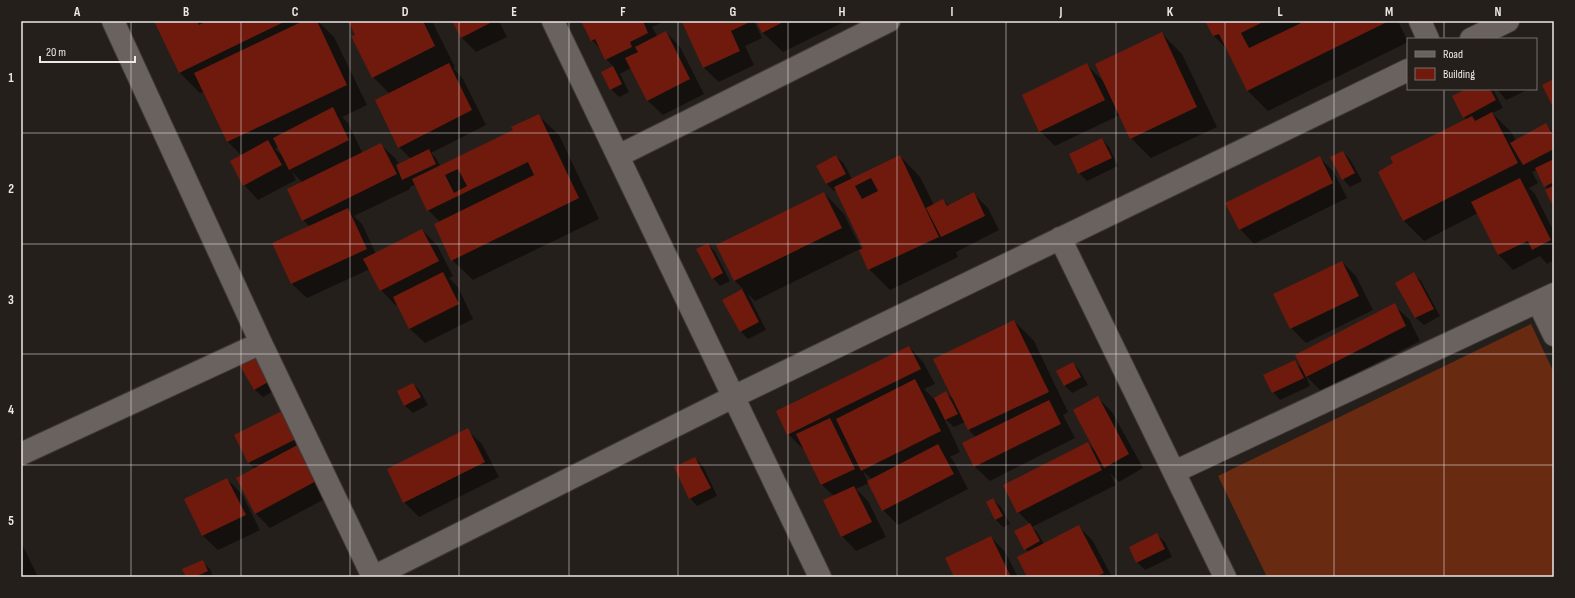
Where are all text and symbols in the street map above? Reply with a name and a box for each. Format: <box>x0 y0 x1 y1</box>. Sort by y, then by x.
text: A <box>73 4 81 20</box>
text: B <box>183 4 189 20</box>
text: C <box>292 4 299 20</box>
text: D <box>402 4 409 20</box>
text: E <box>511 4 517 20</box>
text: F <box>620 4 626 20</box>
text: G <box>730 4 737 20</box>
text: H <box>839 4 846 20</box>
text: I <box>951 4 954 20</box>
text: J <box>1059 4 1063 20</box>
text: K <box>1167 4 1174 20</box>
text: L <box>1277 4 1283 20</box>
text: M <box>1385 4 1393 20</box>
text: N <box>1495 4 1502 20</box>
scale bar <box>40 38 135 64</box>
legend <box>1407 38 1537 90</box>
text: 20 m <box>46 45 66 60</box>
text: Road <box>1443 47 1463 62</box>
text: Building <box>1443 67 1475 82</box>
text: 1 <box>8 70 14 86</box>
text: 2 <box>8 181 14 197</box>
text: 3 <box>8 292 14 308</box>
text: 4 <box>8 402 14 418</box>
text: 5 <box>8 513 14 529</box>

